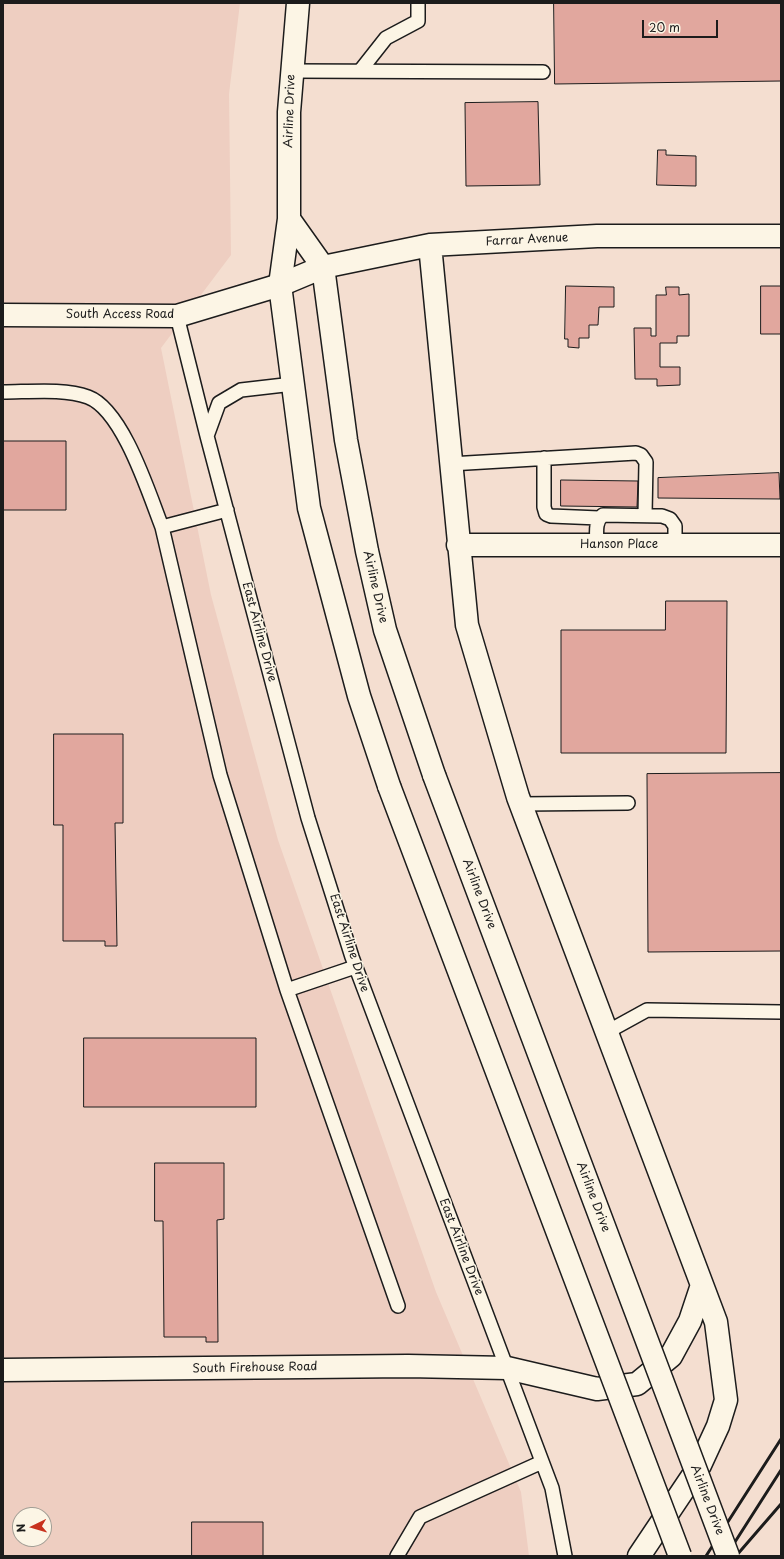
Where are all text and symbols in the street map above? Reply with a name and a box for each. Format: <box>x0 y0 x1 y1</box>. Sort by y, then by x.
scale bar <box>644 12 720 38</box>
text: 20 m <box>649 18 680 36</box>
street label: Airline Drive <box>282 74 298 148</box>
street label: Farrar Avenue <box>485 231 569 249</box>
street label: South Access Road <box>66 308 174 322</box>
street label: Hanson Place <box>580 538 658 552</box>
street label: Airline Drive <box>360 549 390 625</box>
street label: East Airline Drive <box>239 581 279 683</box>
street label: Airline Drive <box>459 857 499 931</box>
street label: East Airline Drive <box>326 892 372 994</box>
street label: Airline Drive <box>573 1160 613 1234</box>
street label: East Airline Drive <box>436 1197 486 1297</box>
street label: South Firehouse Road <box>192 1360 318 1376</box>
street label: Airline Drive <box>687 1463 727 1537</box>
north arrow <box>12 1507 52 1547</box>
text: N <box>12 1523 29 1533</box>

